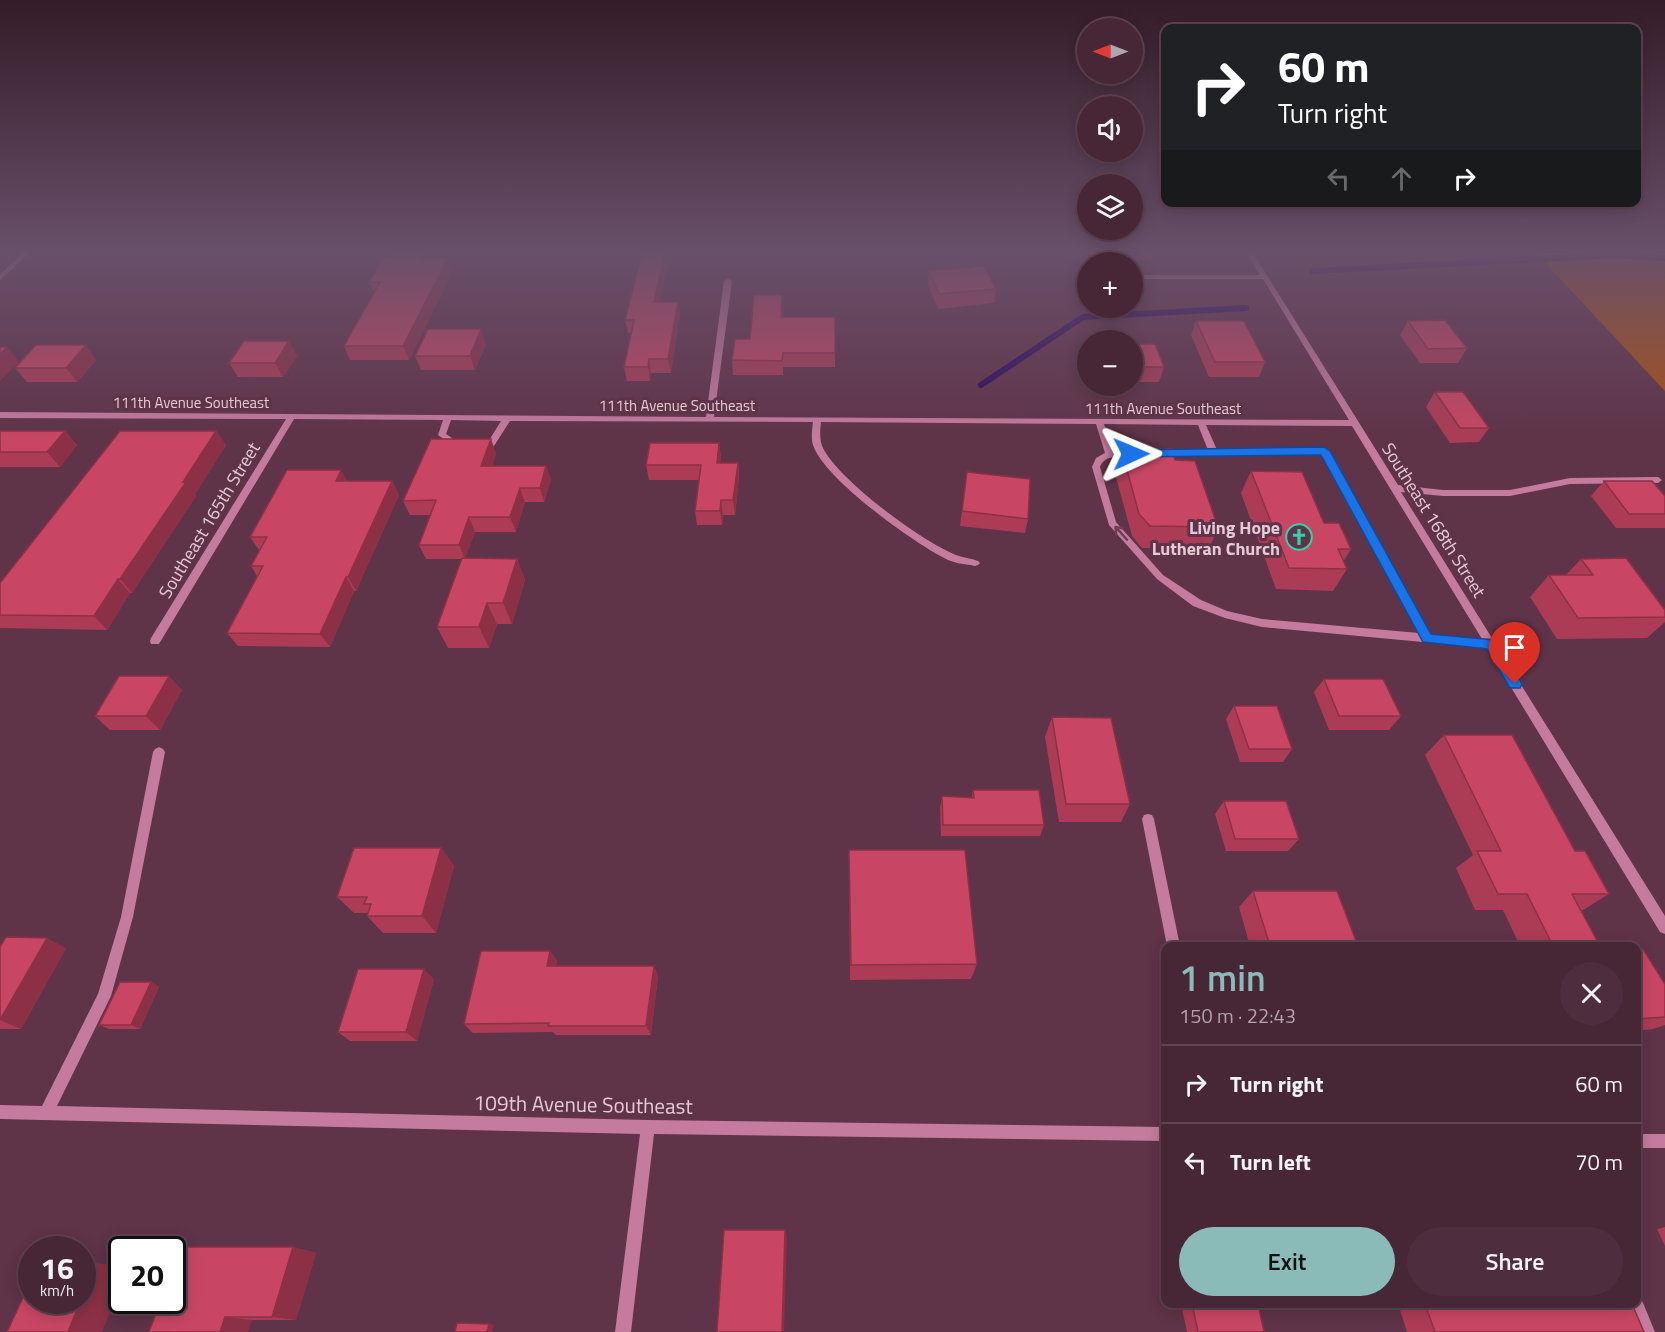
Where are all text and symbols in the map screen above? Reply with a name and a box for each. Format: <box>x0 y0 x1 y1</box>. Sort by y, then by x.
north arrow <box>1077 18 1143 84</box>
map controls <box>1077 18 1143 396</box>
text: 60 m <box>1278 34 1370 98</box>
icon: right <box>1179 48 1257 126</box>
text: Turn right <box>1278 92 1387 133</box>
button: sound <box>1077 96 1143 162</box>
icon: left <box>1322 162 1355 195</box>
icon: ahead <box>1385 162 1418 195</box>
icon: right <box>1448 162 1481 195</box>
button: layers <box>1077 174 1143 240</box>
button: + <box>1077 252 1143 318</box>
button: − <box>1077 330 1143 396</box>
street label: 111th Avenue Southeast <box>113 391 270 414</box>
street label: 111th Avenue Southeast <box>599 394 756 417</box>
street label: 111th Avenue Southeast <box>1085 397 1242 420</box>
position arrow <box>1099 422 1163 486</box>
street label: Southeast 165th Street <box>152 436 267 603</box>
street label: Southeast 168th Street <box>1375 437 1493 603</box>
place label: Living Hope Lutheran Church <box>1152 514 1280 562</box>
church icon: Living Hope Lutheran Church <box>1284 522 1314 552</box>
one-way arrow <box>1114 526 1128 541</box>
pin <box>1489 622 1540 684</box>
icon: arrive <box>1498 631 1531 664</box>
text: 1 min <box>1179 950 1266 1005</box>
button: close <box>1560 962 1623 1025</box>
text: 150 m · 22:43 <box>1179 1000 1296 1031</box>
text: Turn right <box>1230 1067 1324 1101</box>
text: 60 m <box>1575 1067 1623 1101</box>
icon: right <box>1179 1068 1212 1101</box>
street label: 109th Avenue Southeast <box>473 1086 694 1122</box>
text: Turn left <box>1230 1145 1311 1179</box>
text: 70 m <box>1575 1145 1623 1179</box>
icon: left <box>1179 1146 1212 1179</box>
button: Exit <box>1179 1227 1395 1296</box>
button: Share <box>1407 1227 1623 1296</box>
speed limit sign: 20 <box>108 1236 186 1314</box>
text: 16 <box>40 1245 74 1291</box>
text: km/h <box>40 1279 74 1302</box>

